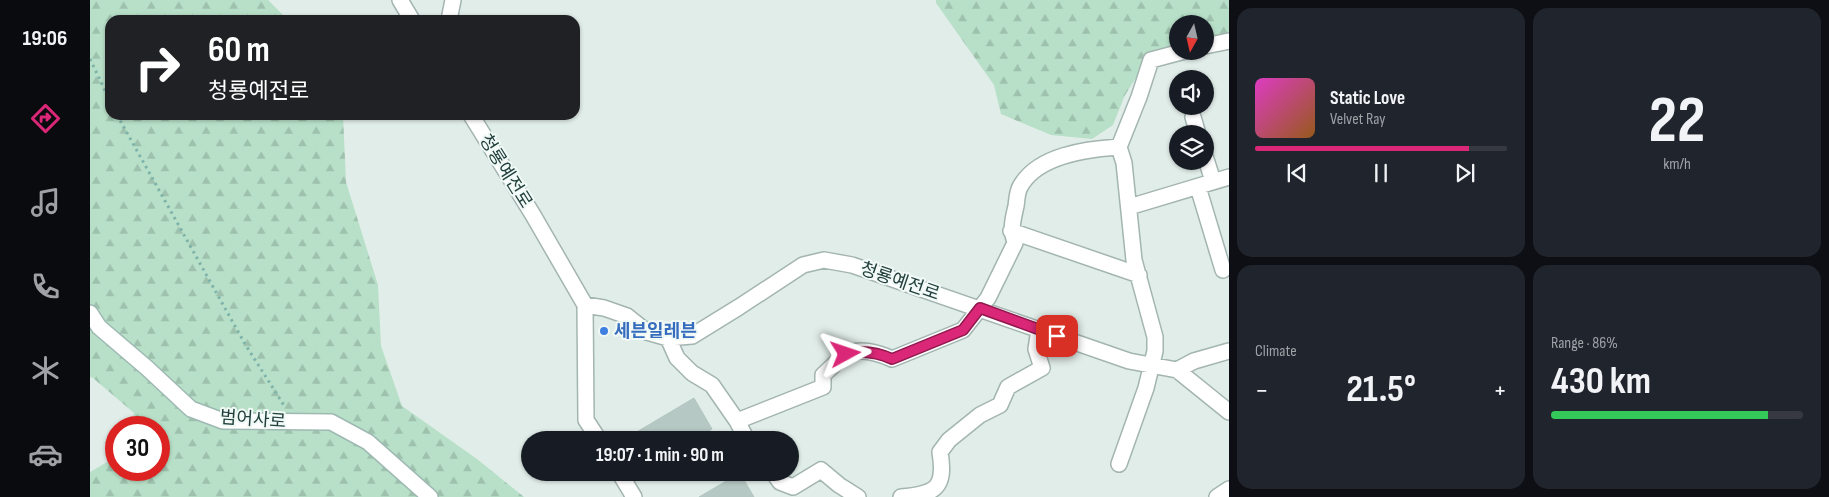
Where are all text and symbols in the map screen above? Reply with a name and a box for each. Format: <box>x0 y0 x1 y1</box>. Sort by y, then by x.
north arrow <box>1169 15 1214 60</box>
map controls <box>1169 15 1214 170</box>
text: 19:06 <box>23 25 67 52</box>
text: 60 m <box>208 29 270 72</box>
icon: right <box>125 35 190 100</box>
button: sound <box>1169 70 1214 115</box>
text: 청룡예전로 <box>208 78 309 105</box>
text: 22 <box>1649 83 1705 161</box>
text: Static Love <box>1330 87 1405 110</box>
icon: directions <box>28 101 63 136</box>
text: Velvet Ray <box>1330 110 1385 129</box>
button: layers <box>1169 125 1214 170</box>
street label: 청룡예전로 <box>475 131 536 212</box>
text: km/h <box>1663 155 1691 174</box>
icon: previous <box>1283 159 1311 187</box>
icon: pause <box>1367 159 1395 187</box>
icon: next <box>1451 159 1479 187</box>
icon: music <box>28 185 63 220</box>
street label: 청룡예전로 <box>857 258 942 305</box>
icon: phone <box>28 269 63 304</box>
pin <box>1036 315 1078 357</box>
place label: 세븐일레븐 <box>614 321 697 342</box>
icon: arrive <box>1043 322 1071 350</box>
marker: 세븐일레븐 <box>598 325 610 337</box>
position arrow <box>819 327 871 379</box>
text: Range · 86% <box>1551 334 1618 353</box>
text: Climate <box>1255 342 1297 361</box>
icon: climate <box>28 353 63 388</box>
text: 430 km <box>1551 359 1651 404</box>
text: 21.5° <box>1346 367 1416 412</box>
text: − <box>1255 374 1269 407</box>
text: + <box>1493 374 1507 407</box>
street label: 범어사로 <box>219 407 287 432</box>
speed limit sign: 30 <box>105 416 170 481</box>
icon: car <box>28 437 63 472</box>
text: 19:07 · 1 min · 90 m <box>596 444 724 467</box>

